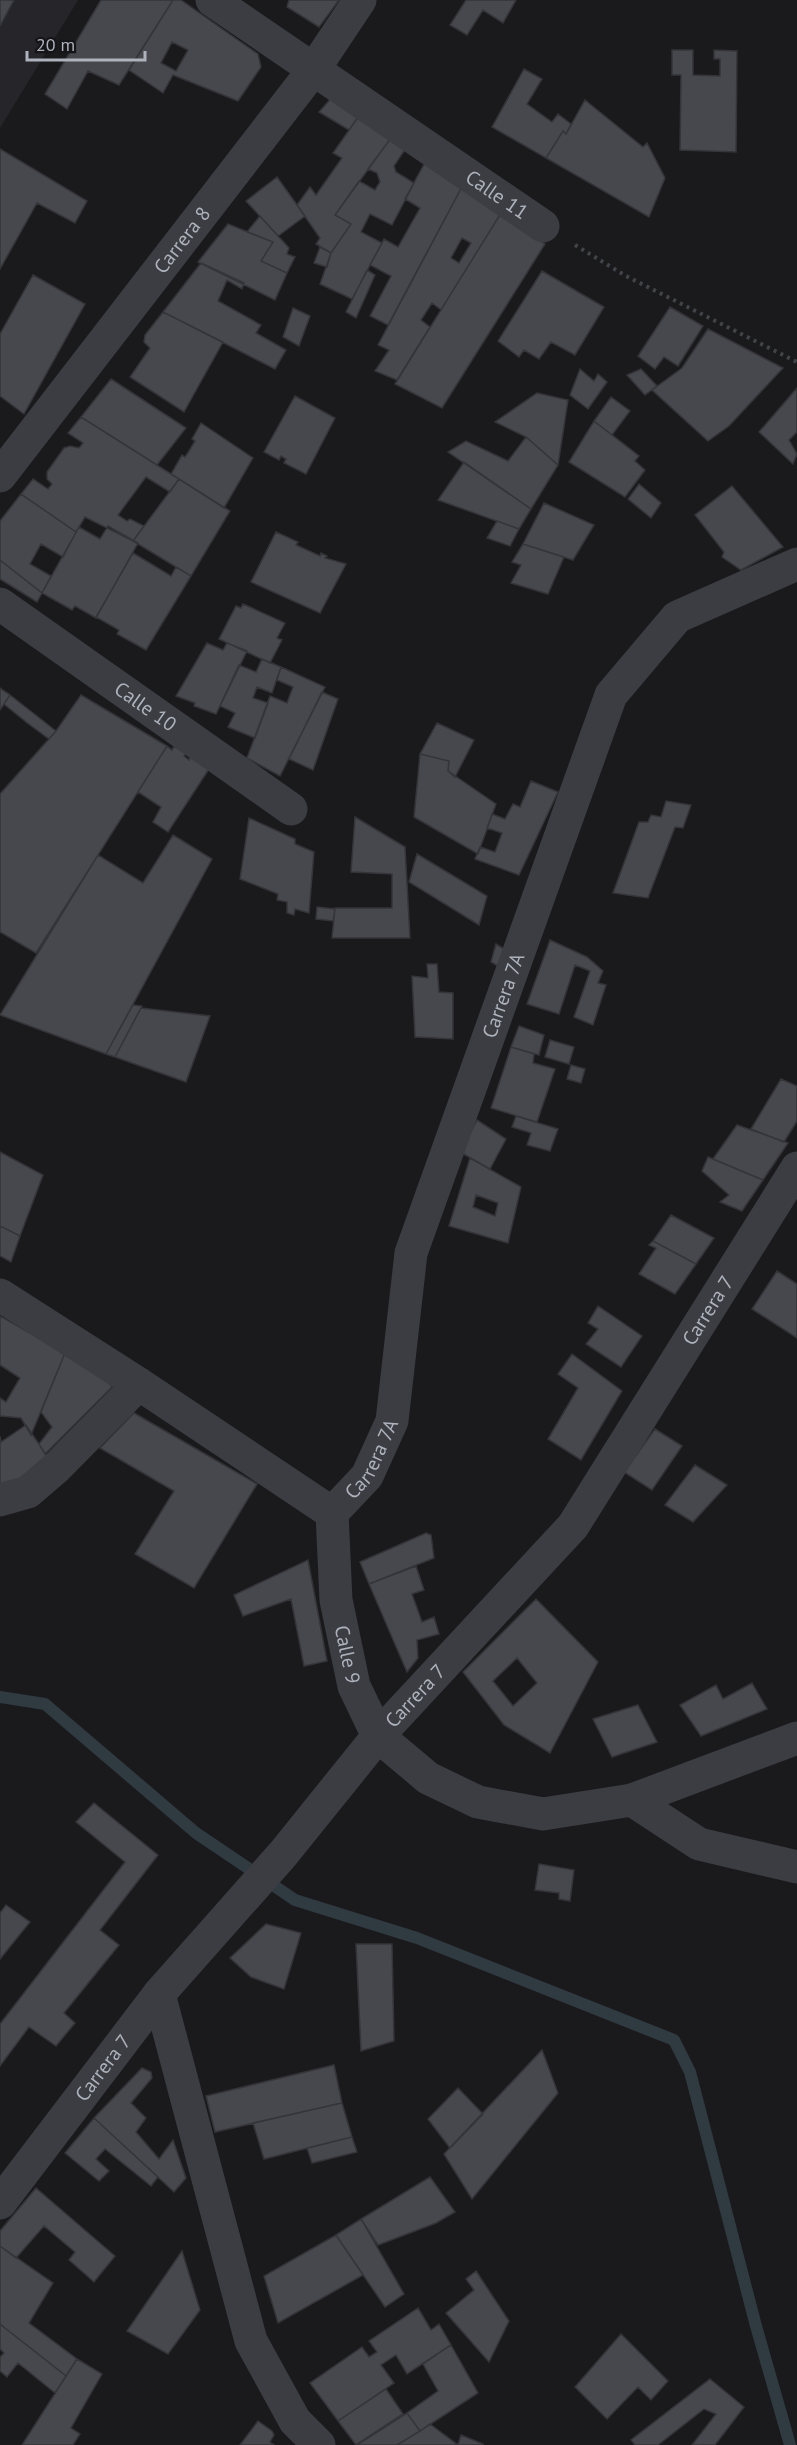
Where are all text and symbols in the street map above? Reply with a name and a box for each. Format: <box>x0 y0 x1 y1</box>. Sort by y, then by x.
scale bar <box>27 24 146 62</box>
text: 20 m <box>36 33 75 56</box>
street label: Calle 11 <box>461 164 533 225</box>
street label: Carrera 8 <box>148 201 216 279</box>
street label: Calle 10 <box>109 676 182 737</box>
street label: Carrera 7A <box>476 949 531 1041</box>
street label: Carrera 7 <box>676 1271 740 1350</box>
street label: Carrera 7A <box>339 1415 404 1505</box>
street label: Calle 9 <box>329 1623 366 1686</box>
street label: Carrera 7 <box>379 1658 451 1733</box>
street label: Carrera 7 <box>69 2029 137 2107</box>

